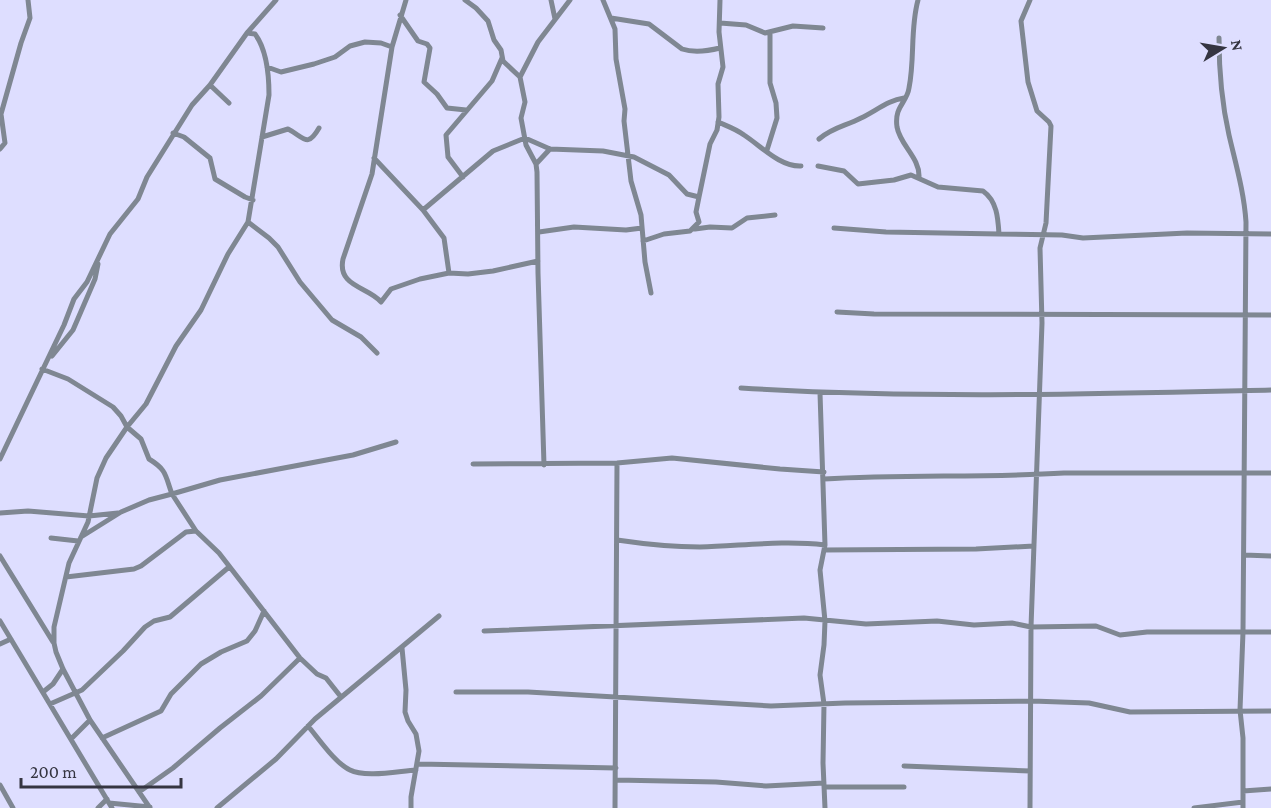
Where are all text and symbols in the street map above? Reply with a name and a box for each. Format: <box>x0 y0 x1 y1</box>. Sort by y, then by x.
north arrow <box>1193 18 1253 78</box>
text: N <box>1228 38 1247 52</box>
scale bar <box>21 751 182 789</box>
text: 200 m <box>30 762 77 782</box>

